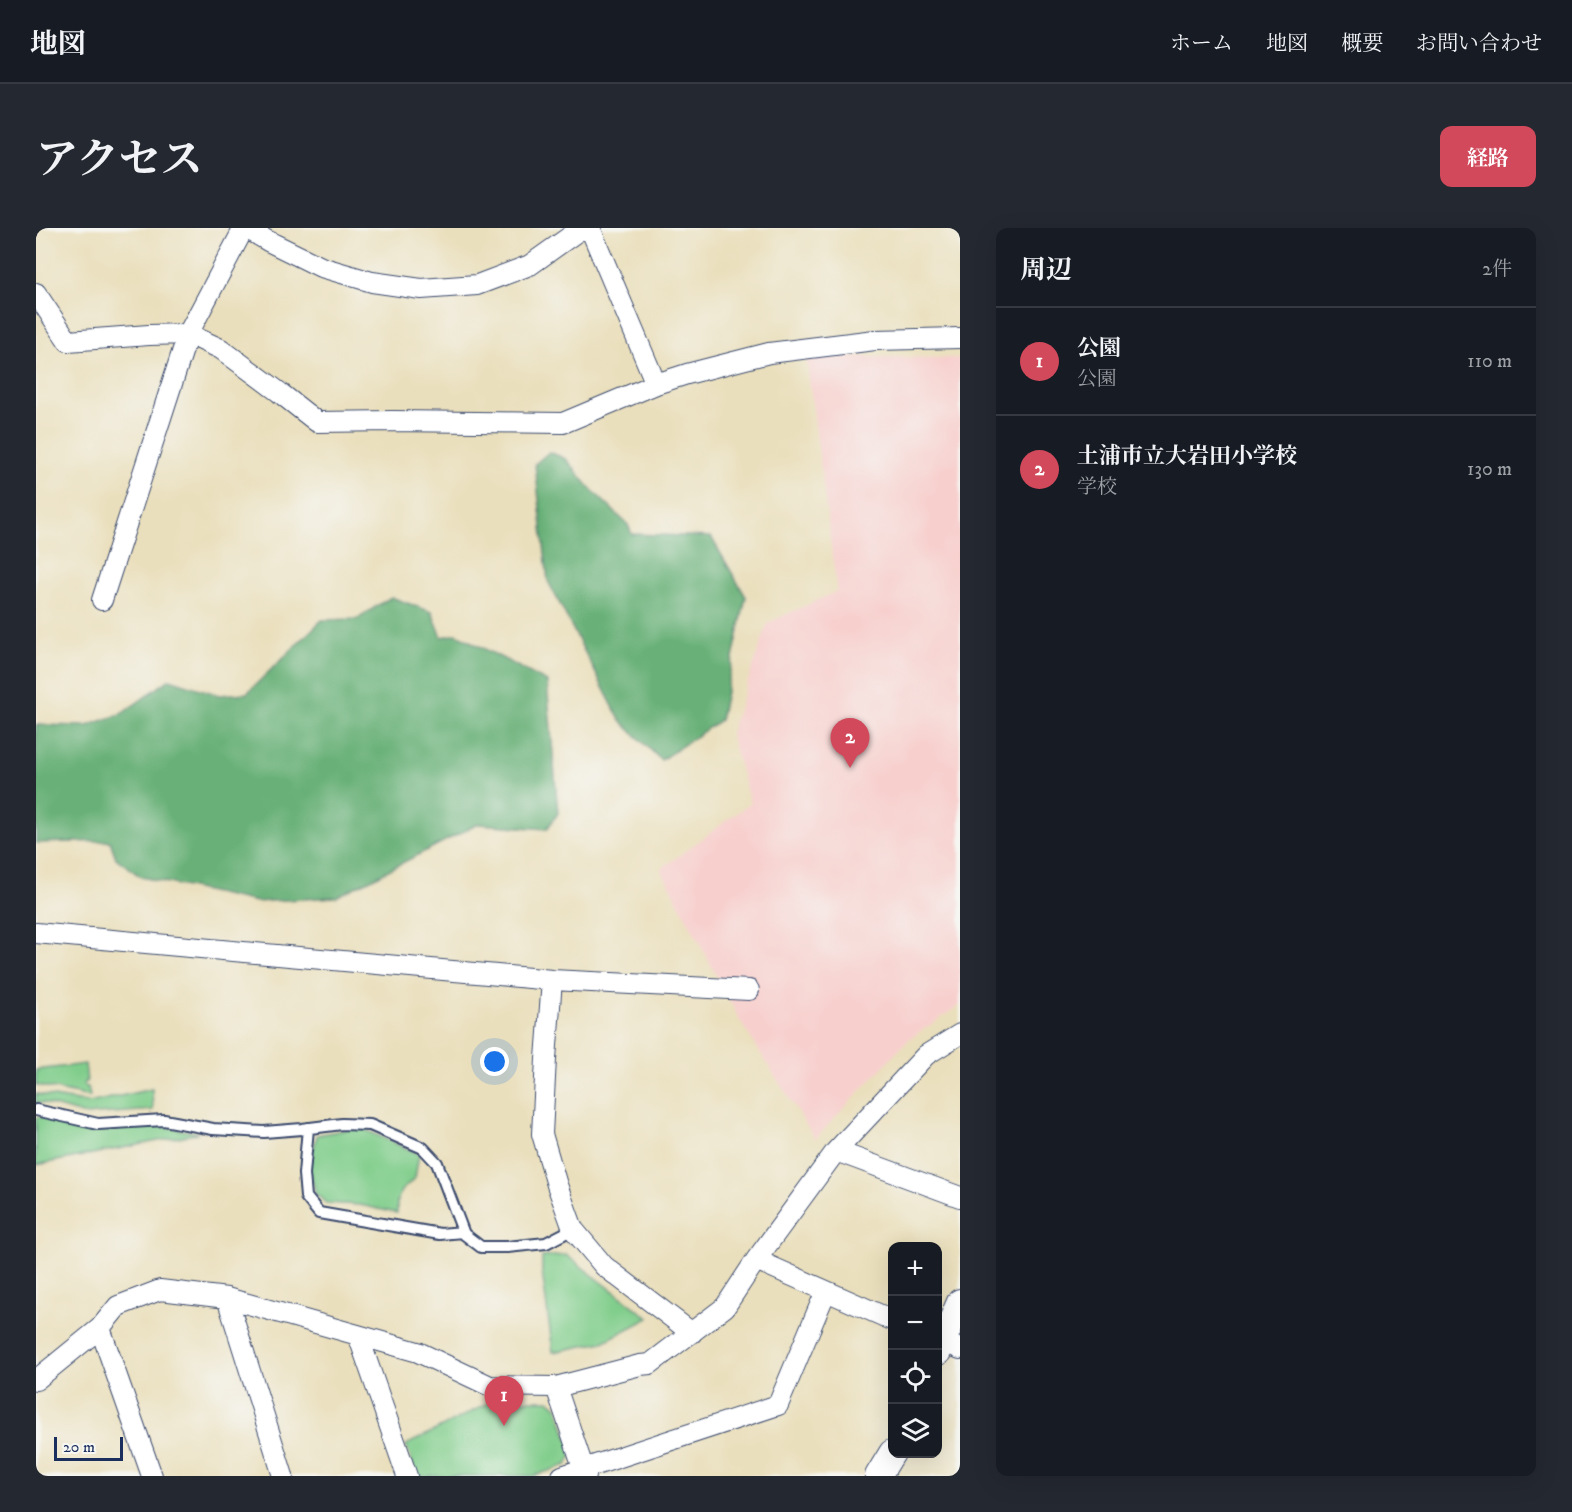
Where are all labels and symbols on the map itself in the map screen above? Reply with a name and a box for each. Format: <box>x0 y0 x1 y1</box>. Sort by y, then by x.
pin: 2 <box>830 718 870 768</box>
your location <box>480 1047 509 1076</box>
pin: 1 <box>484 1376 524 1426</box>
scale bar <box>54 1434 123 1462</box>

